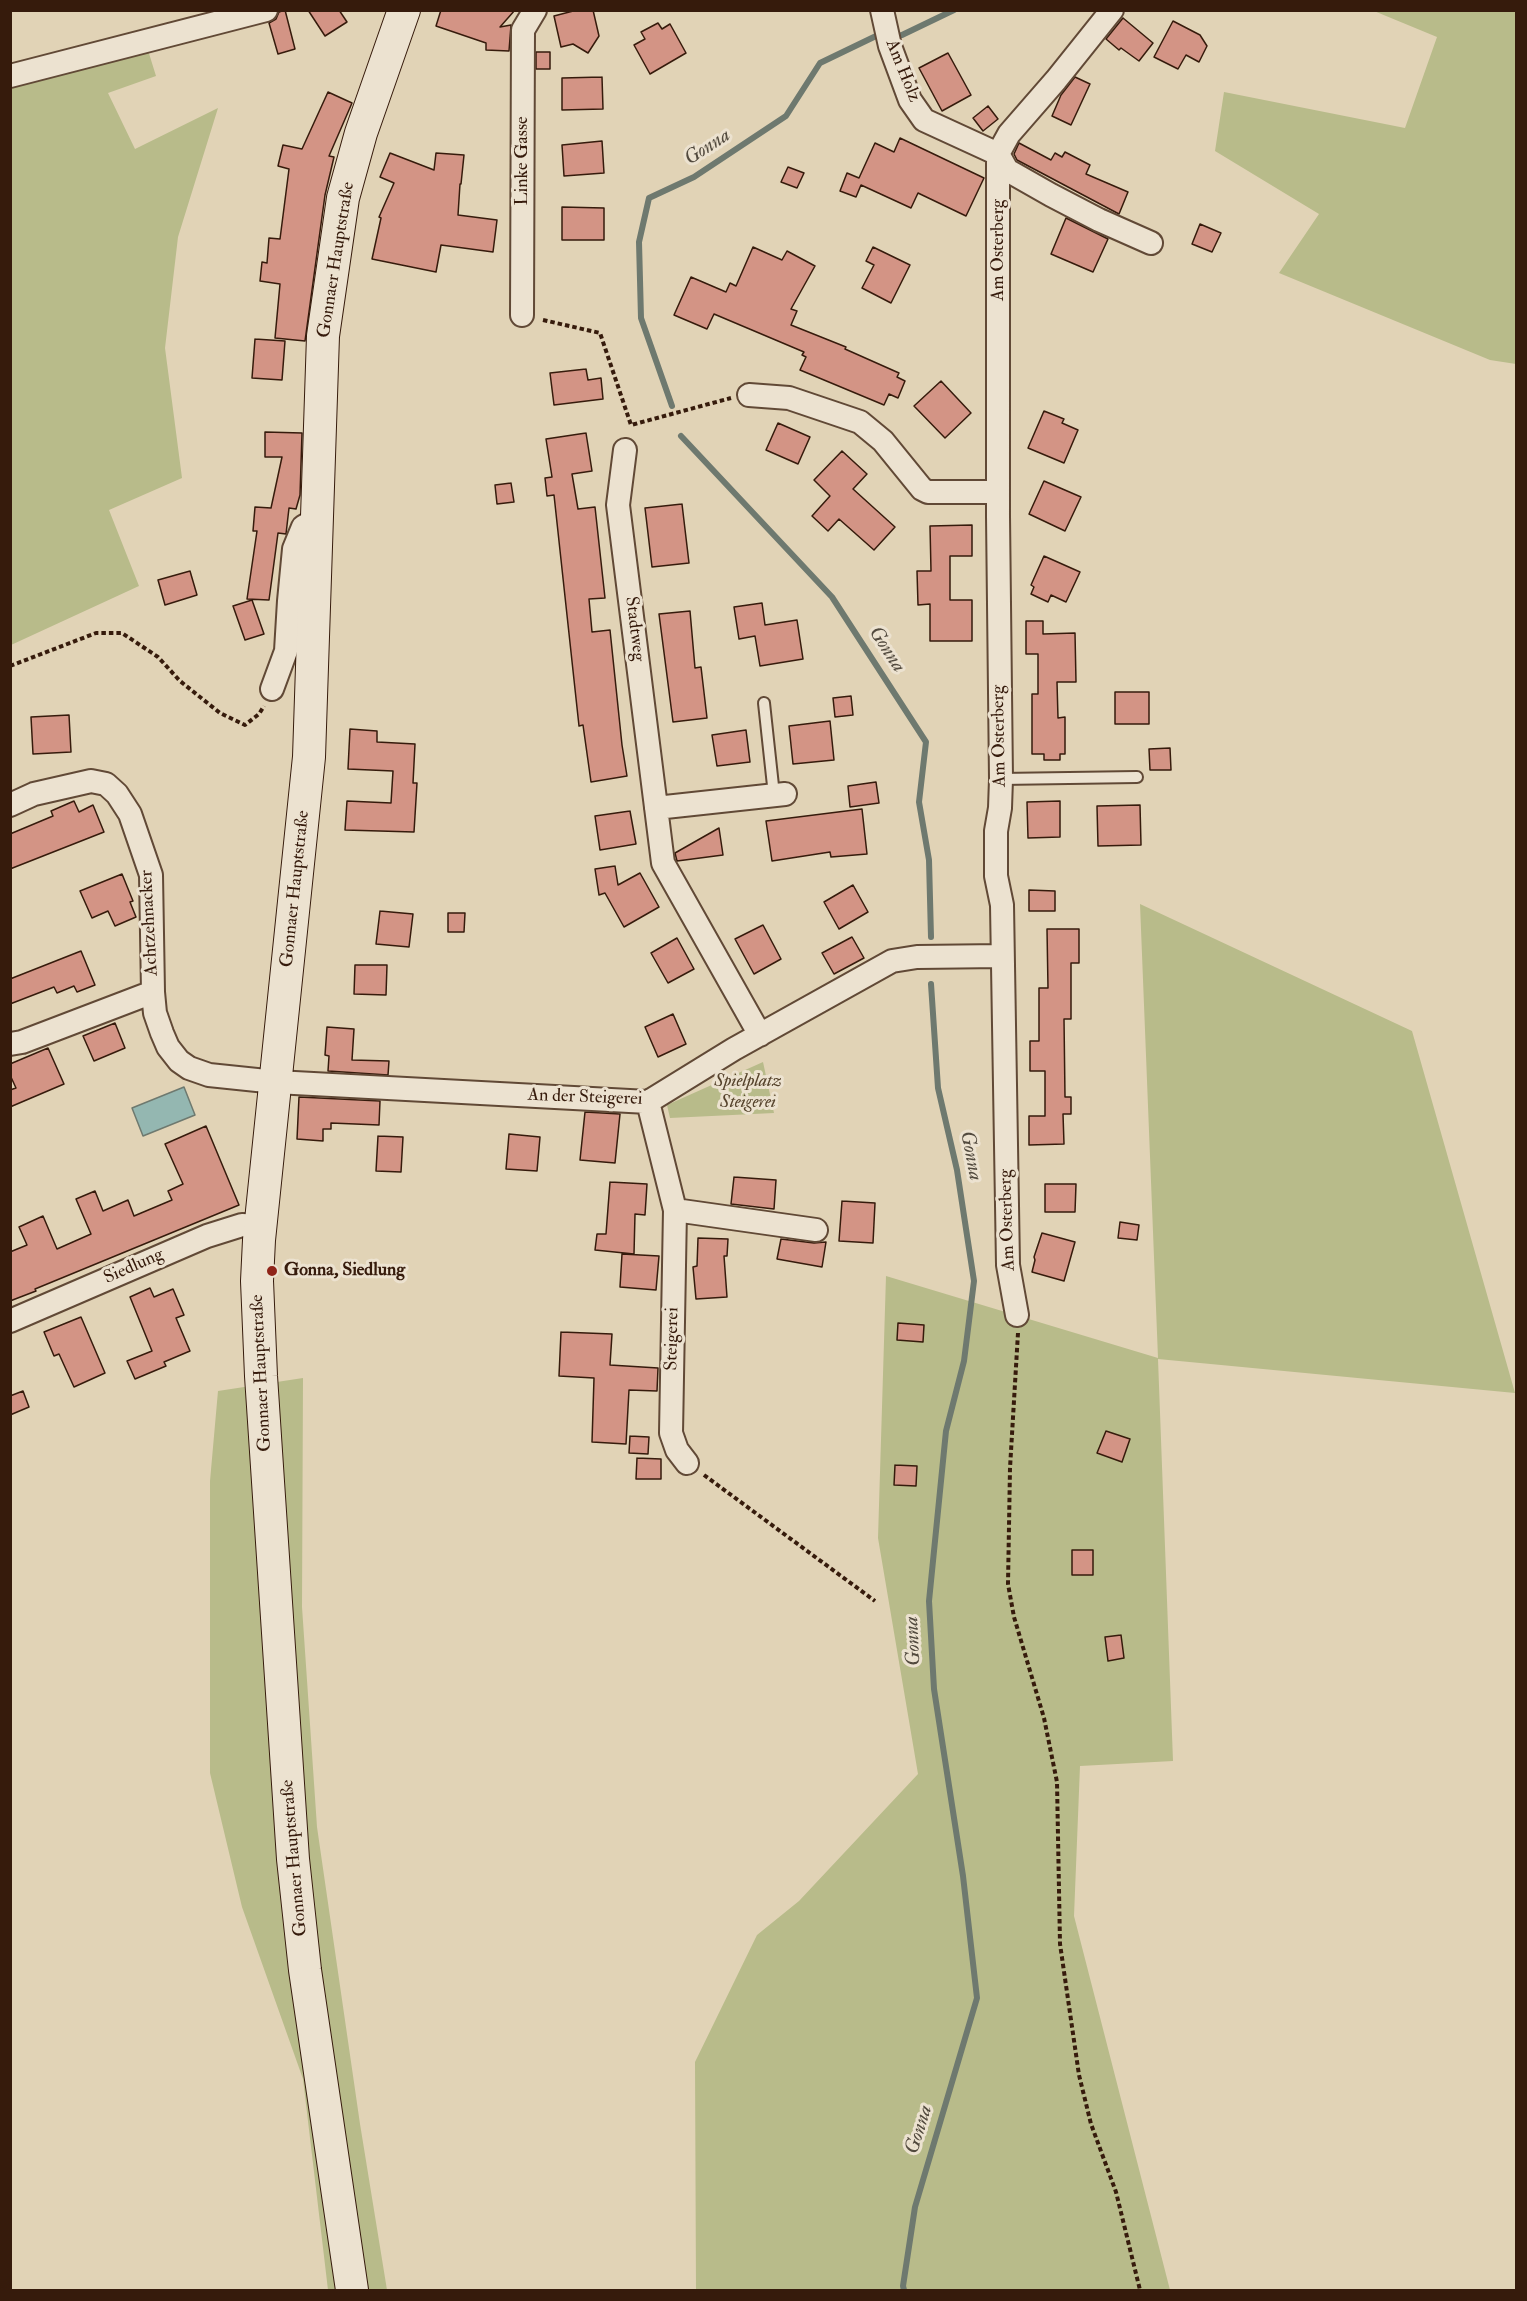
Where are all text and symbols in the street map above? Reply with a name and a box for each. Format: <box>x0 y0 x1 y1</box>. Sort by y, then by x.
street label: Am Holz <box>880 37 924 105</box>
street label: Linke Gasse <box>512 116 534 206</box>
water label: Gonna <box>681 124 735 172</box>
street label: Gonnaer Hauptstraße <box>314 181 360 339</box>
street label: Am Osterberg <box>988 199 1010 301</box>
street label: Stadtweg <box>619 595 649 663</box>
water label: Gonna <box>862 623 910 677</box>
street label: Am Osterberg <box>988 685 1012 787</box>
street label: Gonnaer Hauptstraße <box>277 810 315 968</box>
street label: Achtzehnacker <box>136 869 164 977</box>
park label: Spielplatz Steigerei <box>714 1071 782 1114</box>
street label: An der Steigerei <box>527 1085 643 1111</box>
water label: Gonna <box>953 1129 987 1183</box>
street label: Am Osterberg <box>995 1169 1021 1271</box>
street label: Siedlung <box>101 1244 167 1290</box>
place label: Gonna, Siedlung <box>284 1260 405 1282</box>
marker: Gonna, Siedlung <box>265 1264 279 1278</box>
street label: Gonnaer Hauptstraße <box>247 1294 277 1452</box>
street label: Steigerei <box>662 1307 684 1371</box>
water label: Gonna <box>901 1615 927 1667</box>
street label: Gonnaer Hauptstraße <box>277 1779 313 1937</box>
water label: Gonna <box>901 2103 939 2157</box>

